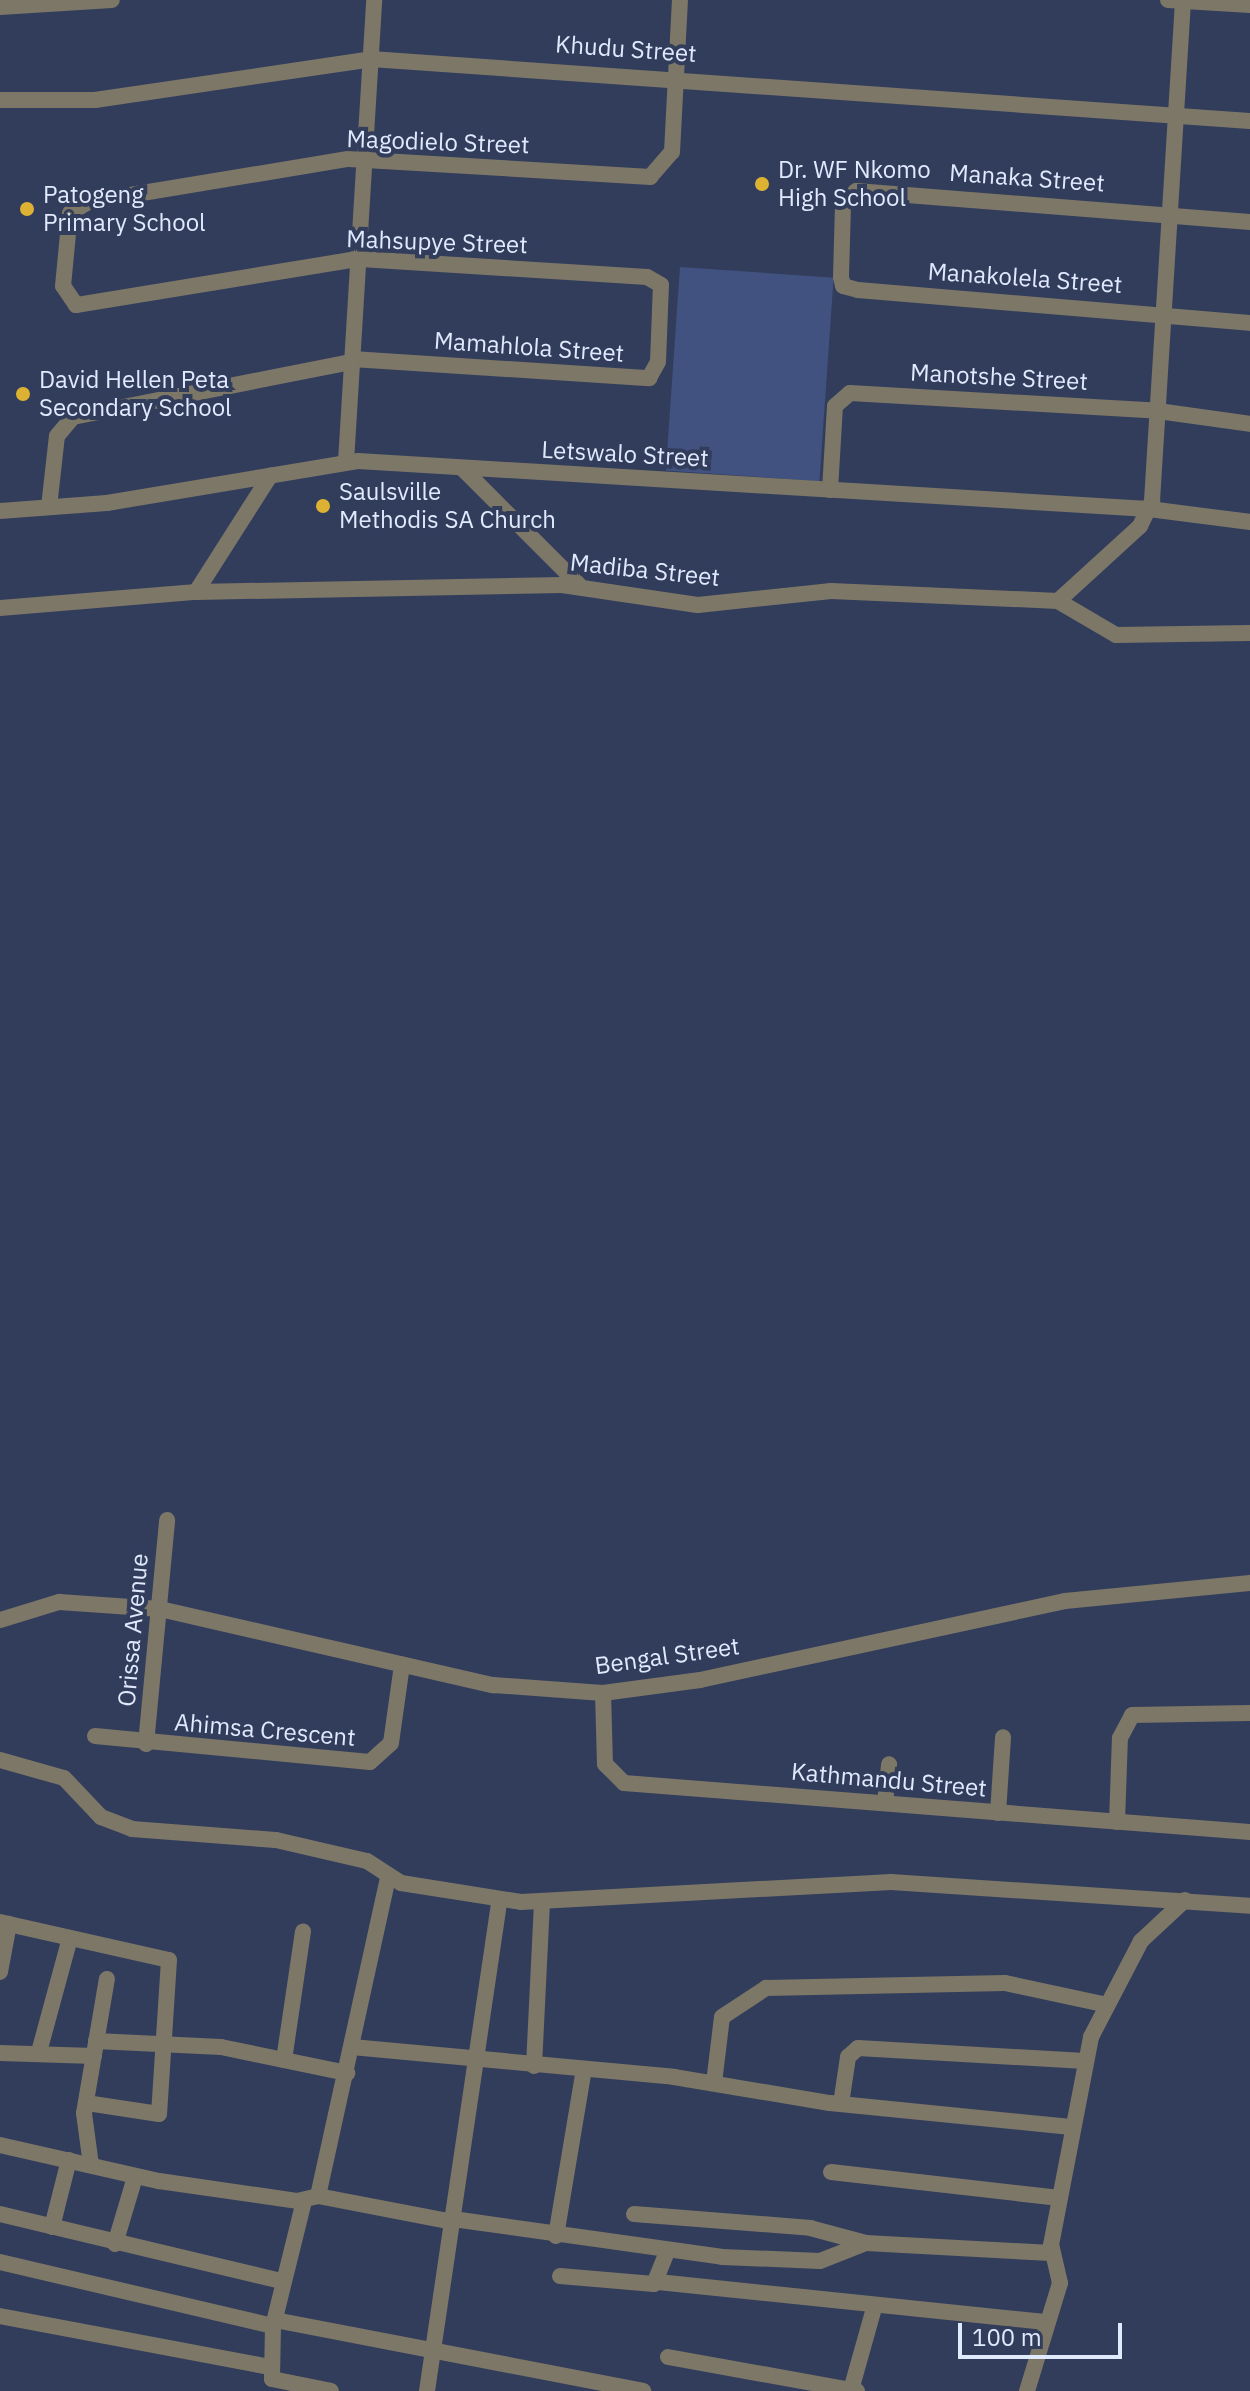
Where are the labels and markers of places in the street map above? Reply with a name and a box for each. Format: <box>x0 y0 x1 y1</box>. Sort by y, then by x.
place label: Dr. WF Nkomo High School <box>778 156 931 212</box>
marker: Dr. WF Nkomo High School <box>753 175 771 193</box>
place label: Patogeng Primary School <box>43 181 206 237</box>
marker: Patogeng Primary School <box>18 200 36 218</box>
place label: David Hellen Peta Secondary School <box>39 366 232 422</box>
marker: David Hellen Peta Secondary School <box>14 385 32 403</box>
place label: Saulsville Methodis SA Church <box>339 478 556 534</box>
marker: Saulsville Methodis SA Church <box>314 497 332 515</box>

